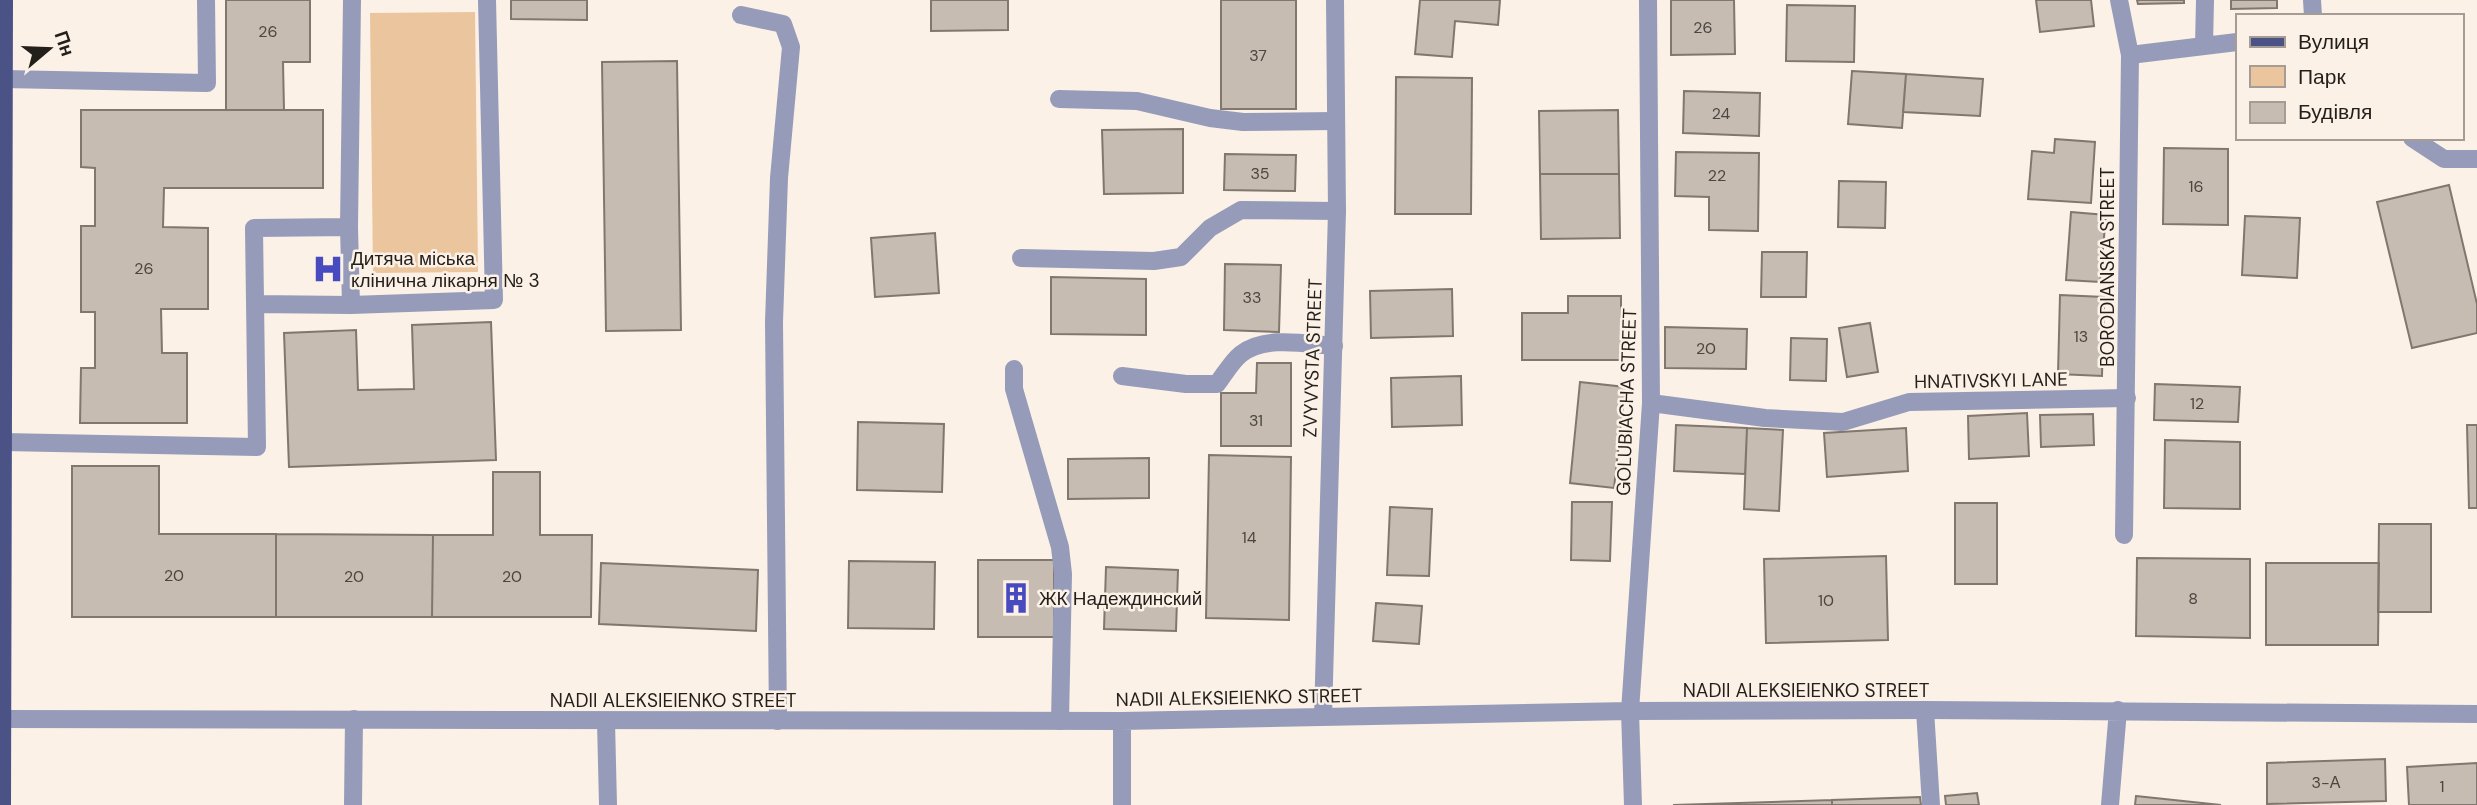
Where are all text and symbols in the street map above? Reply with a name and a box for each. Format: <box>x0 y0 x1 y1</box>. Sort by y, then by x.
north arrow <box>14 14 84 84</box>
legend <box>2236 14 2463 140</box>
house number: 26 <box>1693 17 1713 38</box>
house number: 26 <box>258 21 278 42</box>
text: Пн <box>49 28 81 60</box>
text: Вулиця <box>2298 28 2369 56</box>
house number: 37 <box>1249 45 1267 66</box>
text: Парк <box>2298 63 2346 91</box>
text: Будівля <box>2298 98 2372 126</box>
house number: 24 <box>1712 103 1731 124</box>
house number: 35 <box>1250 163 1270 184</box>
house number: 22 <box>1708 165 1726 186</box>
street label: BORODIANSKA STREET <box>2095 167 2120 367</box>
house number: 16 <box>2188 176 2204 197</box>
place label: Дитяча міська клінична лікарня № 3 <box>351 246 540 293</box>
hospital icon: Дитяча міська клінична лікарня № 3 <box>311 252 345 286</box>
house number: 26 <box>134 258 154 279</box>
street label: ZVYVYSTA STREET <box>1297 278 1328 438</box>
house number: 33 <box>1243 287 1261 308</box>
street label: GOLUBIACHA STREET <box>1611 307 1642 496</box>
house number: 13 <box>2074 326 2088 347</box>
house number: 20 <box>1696 338 1716 359</box>
street label: HNATIVSKYI LANE <box>1914 367 2068 394</box>
house number: 12 <box>2190 393 2204 414</box>
house number: 31 <box>1249 410 1263 431</box>
house number: 14 <box>1242 527 1257 548</box>
house number: 20 <box>164 565 184 586</box>
house number: 20 <box>344 566 364 587</box>
house number: 20 <box>502 566 522 587</box>
building icon: ЖК Надеждинский <box>999 581 1033 615</box>
place label: ЖК Надеждинский <box>1039 586 1202 611</box>
house number: 8 <box>2188 588 2198 609</box>
house number: 10 <box>1818 590 1834 611</box>
street label: NADII ALEKSIEIENKO STREET <box>1683 678 1930 703</box>
street label: NADII ALEKSIEIENKO STREET <box>1116 683 1363 712</box>
street label: NADII ALEKSIEIENKO STREET <box>550 688 797 713</box>
house number: 3-А <box>2312 772 2341 793</box>
house number: 1 <box>2440 776 2445 797</box>

